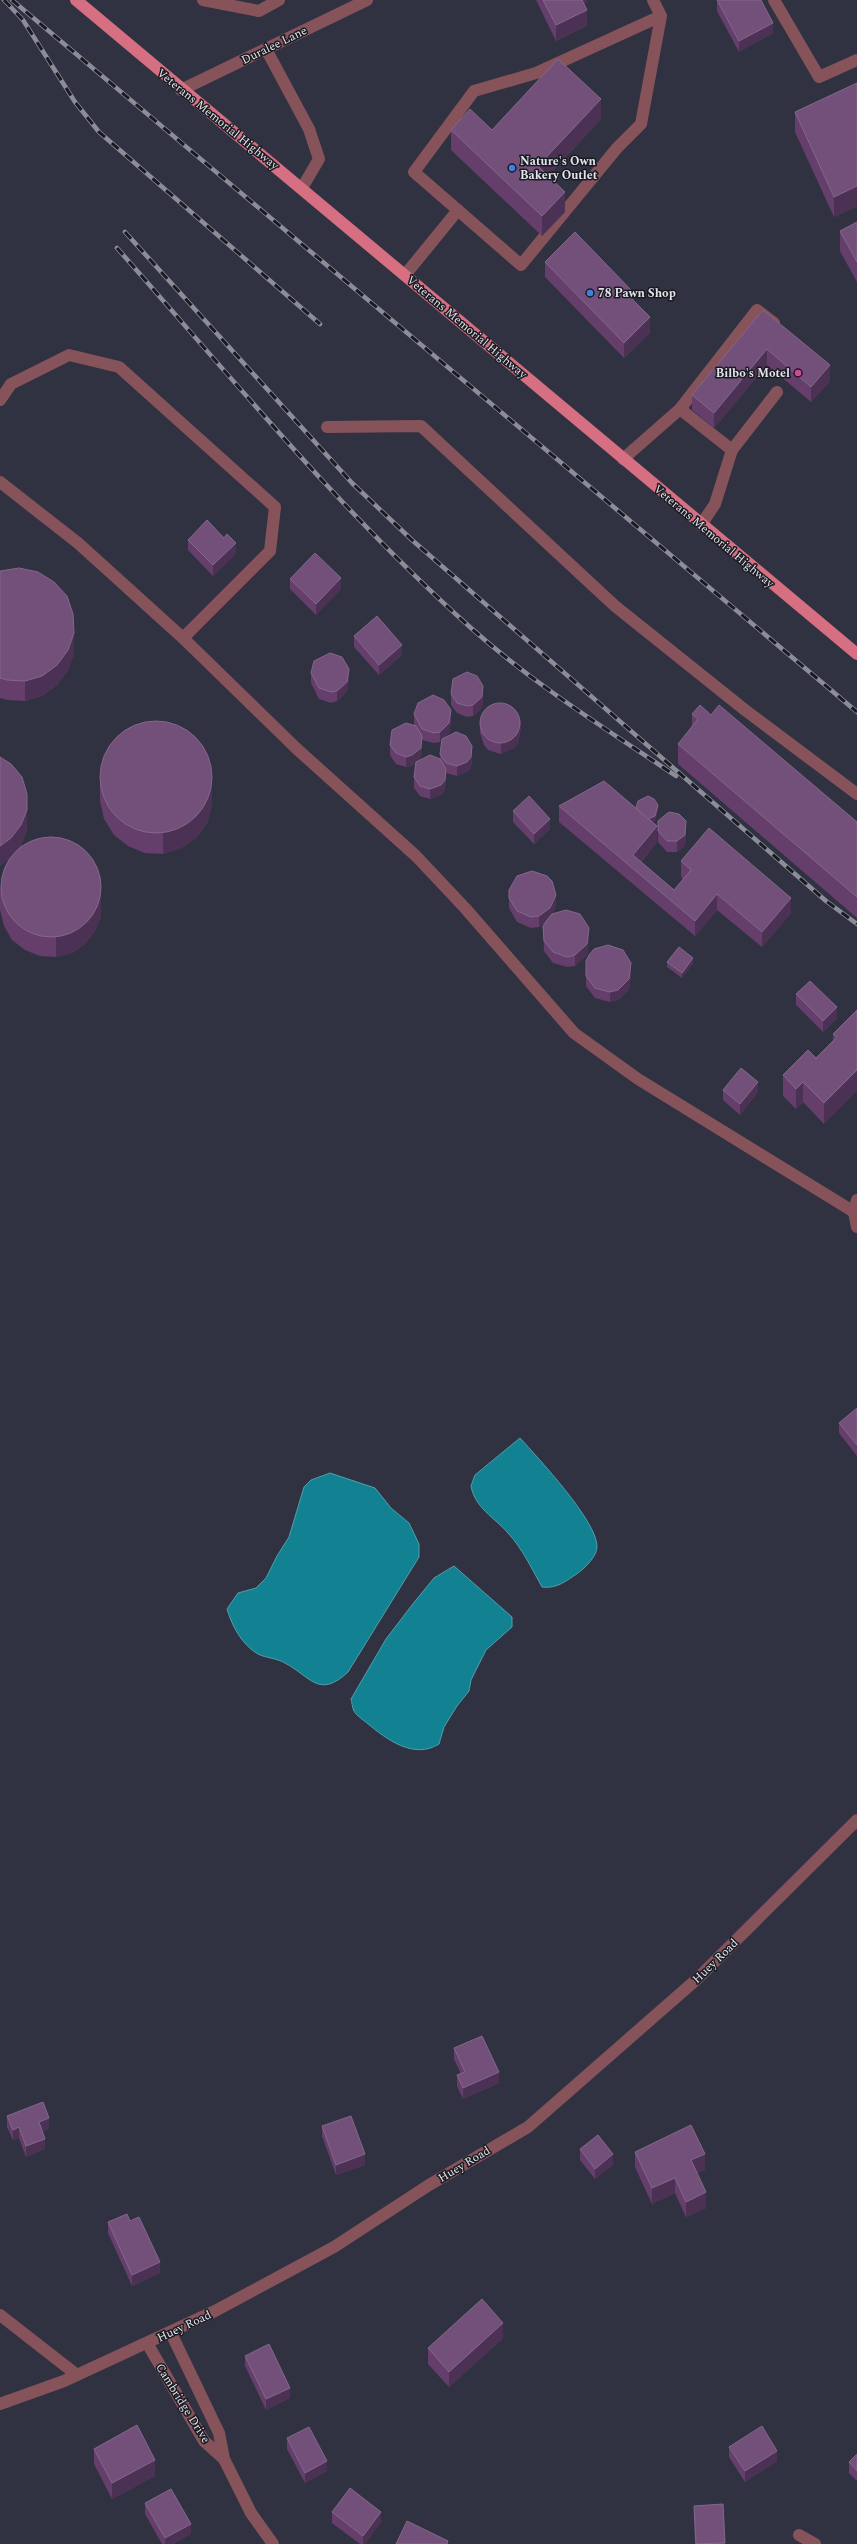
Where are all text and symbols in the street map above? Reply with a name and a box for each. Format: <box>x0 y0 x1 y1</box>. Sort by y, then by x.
street label: Duralee Lane <box>238 21 311 70</box>
street label: Veterans Memorial Highway <box>152 64 284 176</box>
place label: Nature's Own Bakery Outlet <box>520 152 598 185</box>
marker: Nature's Own Bakery Outlet <box>507 163 517 173</box>
street label: Veterans Memorial Highway <box>402 271 532 384</box>
place label: 78 Pawn Shop <box>598 284 676 303</box>
marker: 78 Pawn Shop <box>585 288 595 298</box>
place label: Bilbo's Motel <box>716 364 790 383</box>
marker: Bilbo's Motel <box>793 368 803 378</box>
street label: Veterans Memorial Highway <box>649 480 779 593</box>
street label: Huey Road <box>688 1934 743 1988</box>
street label: Huey Road <box>434 2141 494 2188</box>
street label: Huey Road <box>154 2305 215 2347</box>
street label: Cambridge Drive <box>150 2359 215 2447</box>

